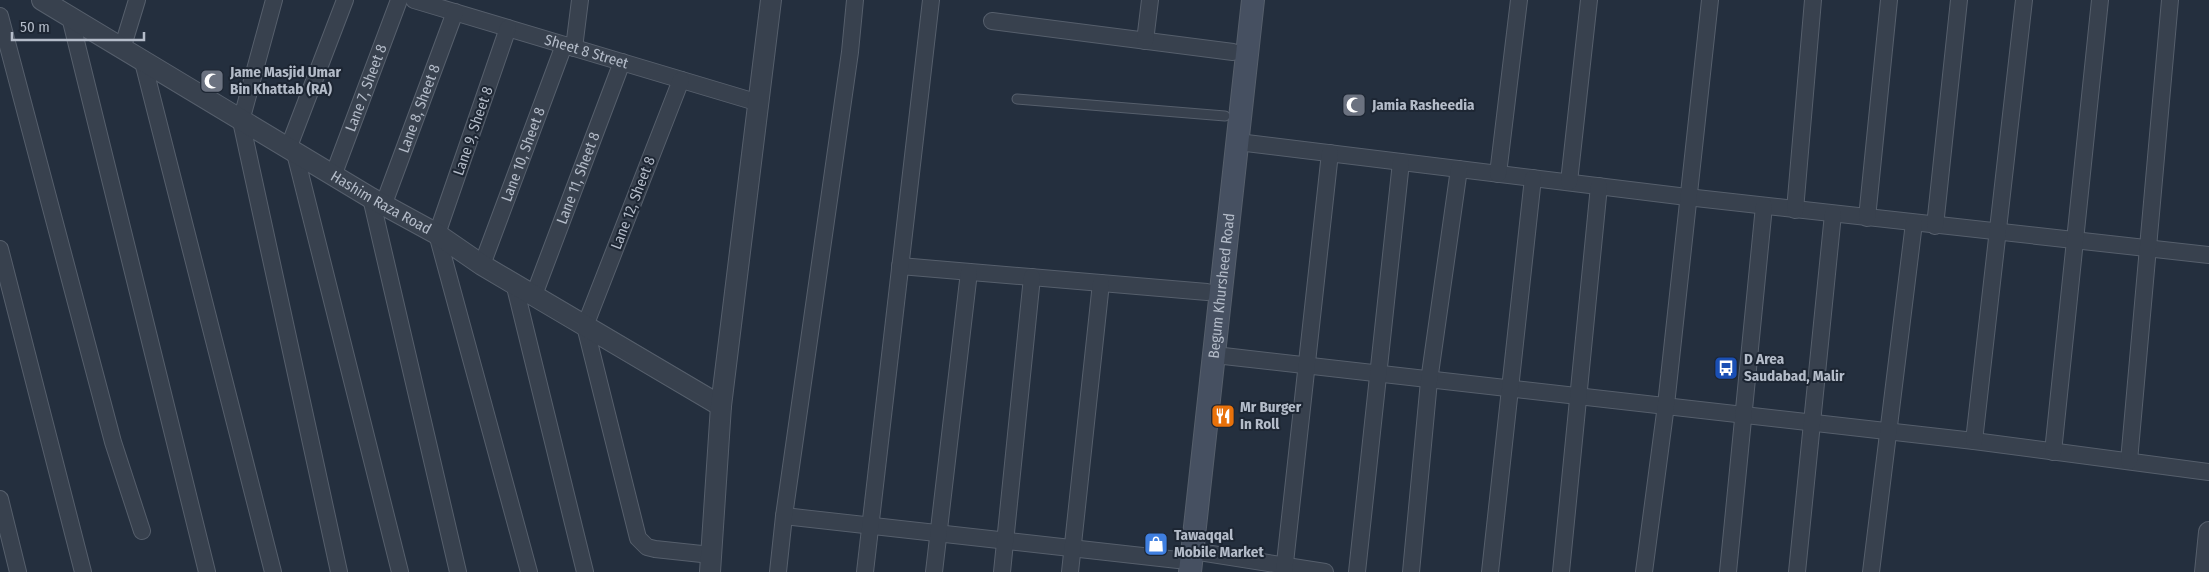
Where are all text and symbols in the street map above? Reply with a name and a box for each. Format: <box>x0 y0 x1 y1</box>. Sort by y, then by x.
scale bar <box>12 10 145 42</box>
text: 50 m <box>20 18 50 36</box>
street label: Sheet 8 Street <box>542 30 631 73</box>
street label: Lane 7, Sheet 8 <box>341 42 391 134</box>
street label: Lane 8, Sheet 8 <box>395 62 444 155</box>
place label: Jame Masjid Umar Bin Khattab (RA) <box>229 63 341 98</box>
mosque icon: Jame Masjid Umar Bin Khattab (RA) <box>199 68 225 94</box>
street label: Lane 9, Sheet 8 <box>449 84 497 178</box>
mosque icon: Jamia Rasheedia <box>1341 92 1367 118</box>
place label: Jamia Rasheedia <box>1371 96 1475 114</box>
street label: Lane 10, Sheet 8 <box>497 105 549 204</box>
street label: Lane 11, Sheet 8 <box>553 129 604 227</box>
street label: Lane 12, Sheet 8 <box>607 154 659 252</box>
street label: Hashim Raza Road <box>328 167 434 238</box>
street label: Begum Khursheed Road <box>1205 212 1238 359</box>
place label: D Area Saudabad, Malir <box>1744 350 1845 385</box>
bus stop icon: D Area Saudabad, Malir <box>1713 355 1739 381</box>
place label: Mr Burger In Roll <box>1240 398 1302 433</box>
restaurant icon: Mr Burger In Roll <box>1210 403 1236 429</box>
place label: Tawaqqal Mobile Market <box>1174 526 1264 561</box>
shop icon: Tawaqqal Mobile Market <box>1143 531 1169 557</box>

